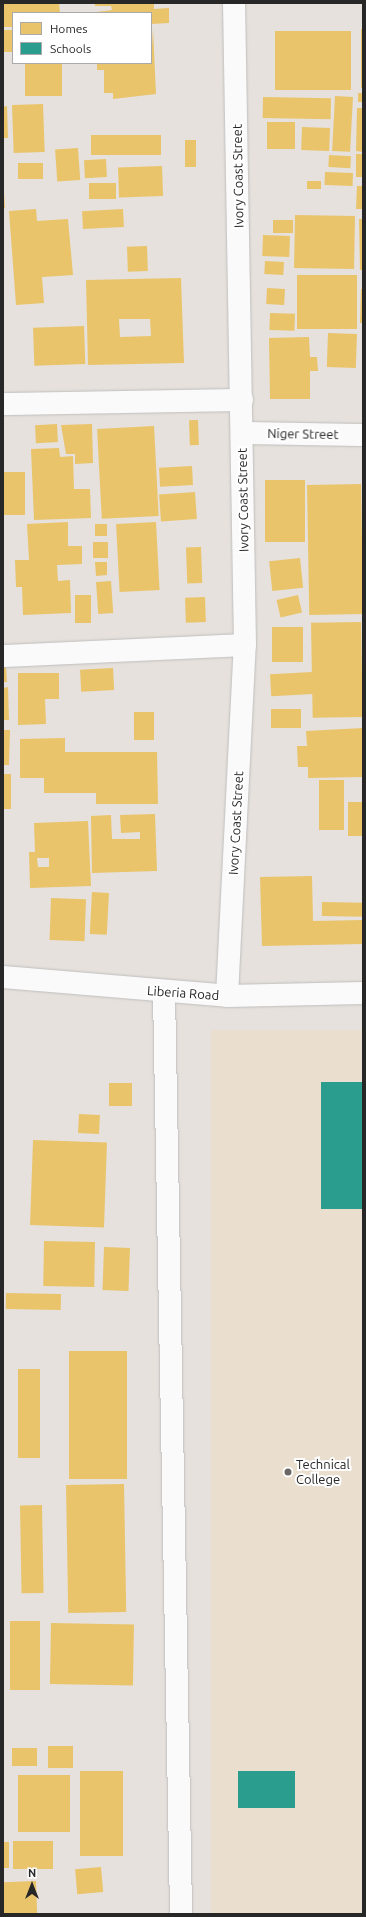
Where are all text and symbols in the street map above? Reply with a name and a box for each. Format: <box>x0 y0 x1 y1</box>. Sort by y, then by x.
legend <box>12 12 152 64</box>
text: Homes <box>50 22 88 35</box>
text: Schools <box>50 42 91 55</box>
street label: Ivory Coast Street <box>229 124 247 228</box>
street label: Niger Street <box>267 426 339 442</box>
street label: Ivory Coast Street <box>234 448 252 552</box>
street label: Ivory Coast Street <box>225 771 247 875</box>
street label: Liberia Road <box>146 983 220 1003</box>
place label: Technical College <box>296 1457 350 1488</box>
marker: Technical College <box>283 1467 293 1477</box>
north arrow <box>12 1865 52 1905</box>
text: N <box>28 1867 36 1879</box>

